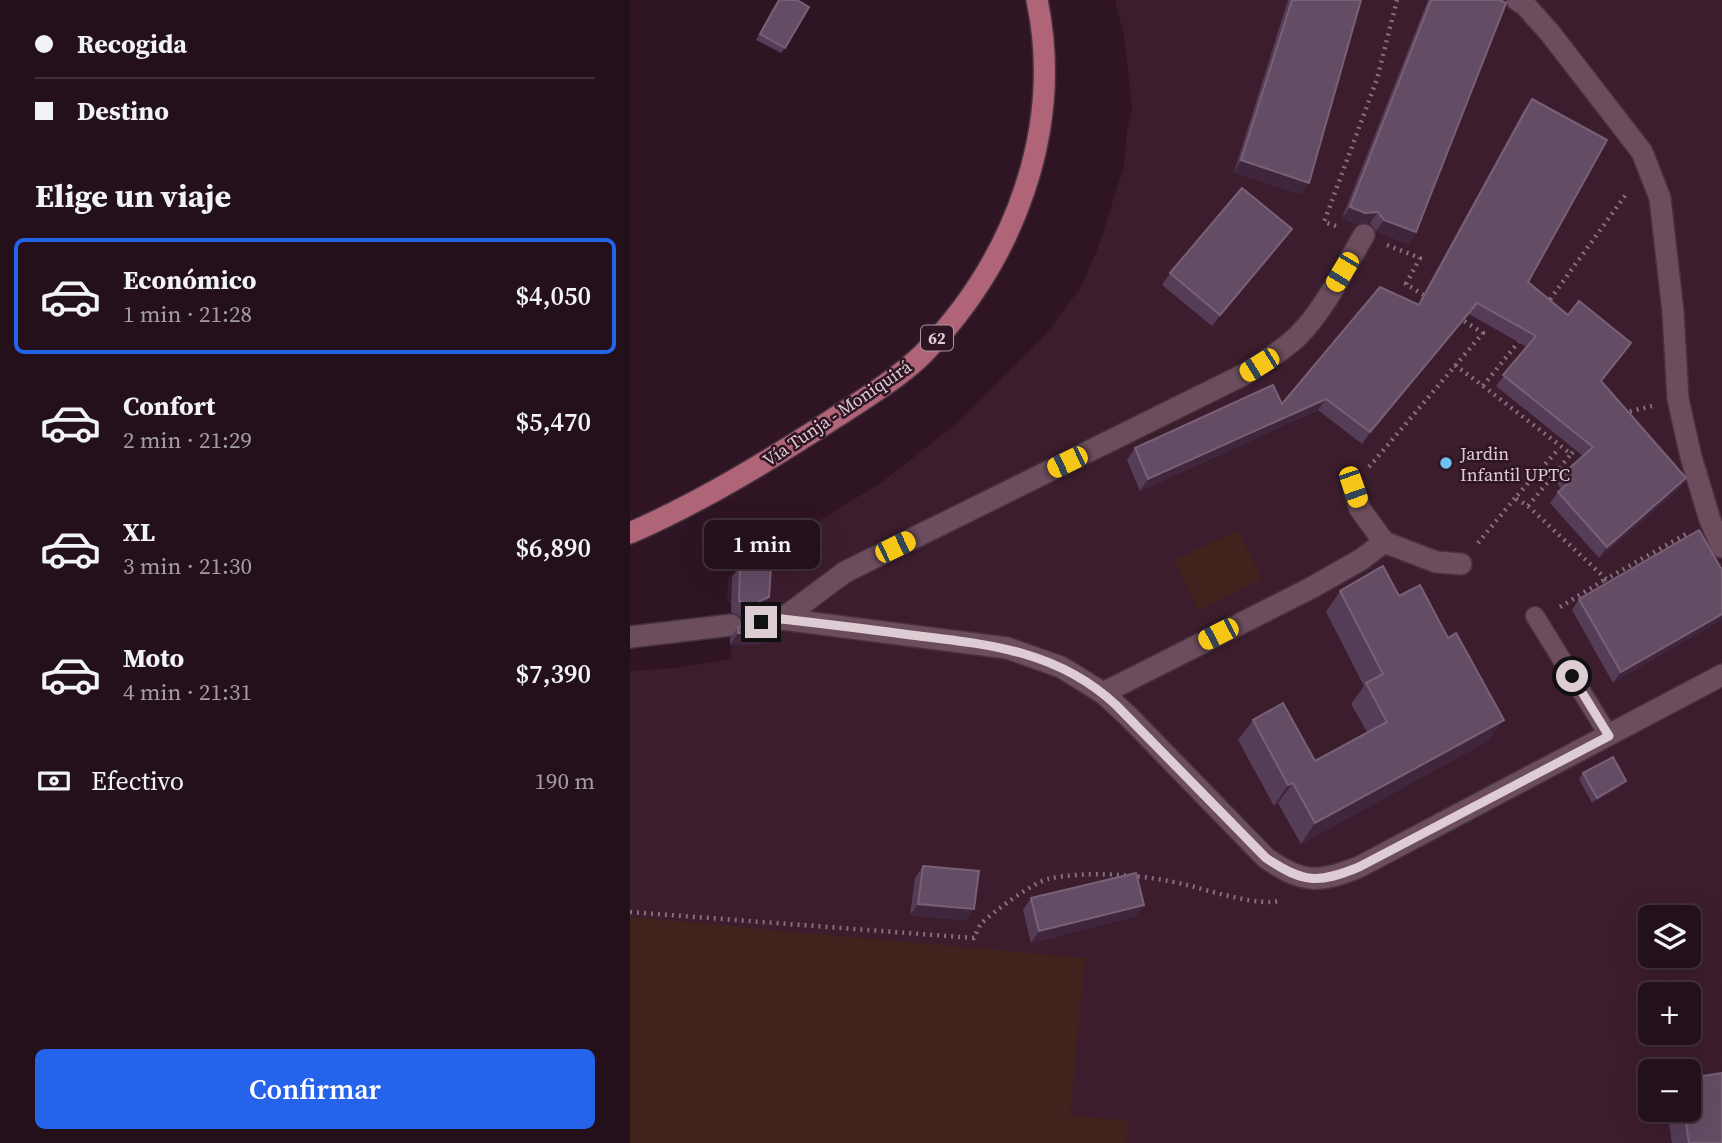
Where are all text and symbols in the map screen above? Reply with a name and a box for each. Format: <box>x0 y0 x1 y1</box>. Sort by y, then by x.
text: Recogida <box>77 26 187 62</box>
text: Destino <box>77 93 169 129</box>
text: Elige un viaje <box>35 174 231 218</box>
car <box>1323 249 1362 295</box>
text: Económico <box>123 262 256 298</box>
icon: car <box>39 265 102 328</box>
text: $4,050 <box>516 278 591 314</box>
text: 1 min · 21:28 <box>123 298 252 330</box>
road number: 62 <box>921 326 953 350</box>
car <box>1236 345 1283 385</box>
street label: Vía Tunja - Moniquirá <box>758 353 917 472</box>
text: Confort <box>123 388 215 424</box>
icon: car <box>39 391 102 454</box>
text: $5,470 <box>516 404 591 440</box>
text: 2 min · 21:29 <box>123 424 252 456</box>
place label: Jardin Infantil UPTC <box>1459 441 1570 487</box>
car <box>1044 443 1091 481</box>
marker: Jardin Infantil UPTC <box>1438 455 1454 471</box>
car <box>1337 464 1370 510</box>
text: XL <box>123 514 155 550</box>
icon: car <box>39 517 102 580</box>
callout: 1 min <box>703 520 819 570</box>
text: 1 min <box>732 528 792 560</box>
car <box>872 528 919 566</box>
text: $6,890 <box>516 530 591 566</box>
text: 3 min · 21:30 <box>123 550 252 582</box>
route end <box>745 606 777 638</box>
car <box>1195 615 1242 653</box>
text: Moto <box>123 640 184 676</box>
icon: car <box>39 643 102 706</box>
text: $7,390 <box>516 656 591 692</box>
route start <box>1556 660 1588 692</box>
text: 4 min · 21:31 <box>123 676 252 708</box>
icon: cash <box>35 762 73 800</box>
text: Efectivo <box>91 763 184 799</box>
text: 190 m <box>534 765 595 797</box>
map controls <box>1638 905 1701 1122</box>
button: layers <box>1638 905 1701 968</box>
button: + <box>1638 982 1701 1045</box>
button: Confirmar <box>35 1049 595 1129</box>
button: − <box>1638 1059 1701 1122</box>

